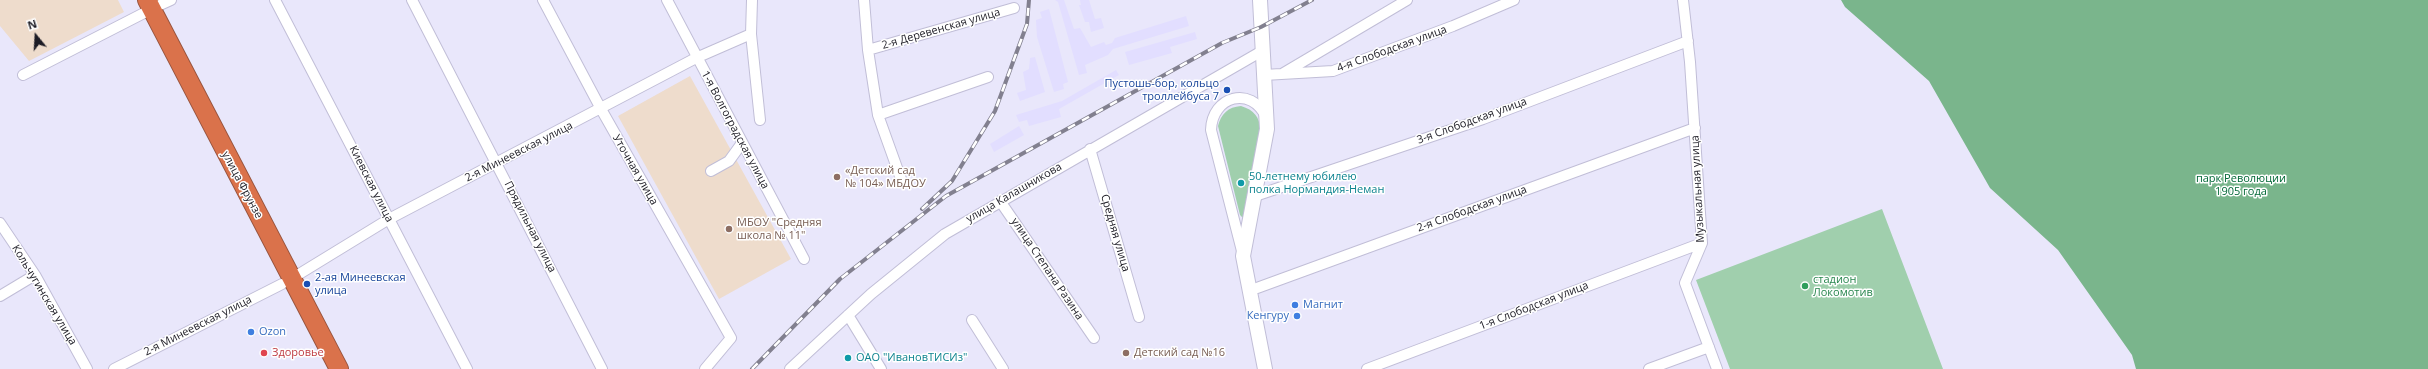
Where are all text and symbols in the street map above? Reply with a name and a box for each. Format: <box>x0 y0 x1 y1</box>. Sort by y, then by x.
street label: 2-я Деревенская улица <box>880 6 1002 52</box>
north arrow <box>16 16 56 56</box>
text: N <box>26 16 39 33</box>
street label: 4-я Слободская улица <box>1335 23 1449 75</box>
street label: 1-я Волгоградская улица <box>698 69 772 191</box>
place label: Пустошь-бор, кольцо троллейбуса 7 <box>1104 77 1219 103</box>
marker: Пустошь-бор, кольцо троллейбуса 7 <box>1222 85 1232 95</box>
street label: 3-я Слободская улица <box>1415 95 1529 147</box>
street label: 2-я Минеевская улица <box>463 119 575 185</box>
street label: Уточная улица <box>610 132 660 208</box>
street label: Музыкальная улица <box>1689 135 1707 243</box>
street label: Киевская улица <box>346 144 396 224</box>
street label: улица Фрунзе <box>219 149 265 221</box>
street label: улица Калашникова <box>964 160 1064 226</box>
place label: «Детский сад № 104» МБДОУ <box>845 164 926 190</box>
place label: 50-летнему юбилею полка Нормандия-Неман <box>1249 170 1384 196</box>
marker: «Детский сад № 104» МБДОУ <box>832 172 842 182</box>
park label: парк Революции 1905 года <box>2196 172 2286 198</box>
marker: 50-летнему юбилею полка Нормандия-Неман <box>1236 178 1246 188</box>
street label: Прядильная улица <box>501 179 559 275</box>
street label: 2-я Слободская улица <box>1415 183 1529 235</box>
street label: Средняя улица <box>1098 193 1132 273</box>
place label: МБОУ "Средняя школа № 11" <box>737 216 822 242</box>
street label: улица Степана Разина <box>1008 216 1086 322</box>
marker: МБОУ "Средняя школа № 11" <box>724 224 734 234</box>
street label: Кольчугинская улица <box>9 242 79 348</box>
place label: 2-ая Минеевская улица <box>315 271 406 297</box>
place label: стадион Локомотив <box>1813 273 1873 299</box>
marker: 2-ая Минеевская улица <box>302 279 312 289</box>
street label: 1-я Слободская улица <box>1478 279 1590 333</box>
marker: стадион Локомотив <box>1800 281 1810 291</box>
street label: 2-я Минеевская улица <box>142 293 254 359</box>
place label: Магнит <box>1303 298 1343 312</box>
marker: Магнит <box>1290 300 1300 310</box>
place label: Кенгуру <box>1247 309 1289 323</box>
marker: Кенгуру <box>1292 311 1302 321</box>
place label: Ozon <box>259 325 286 339</box>
marker: Ozon <box>246 327 256 337</box>
place label: Здоровье <box>272 346 324 360</box>
place label: Детский сад №16 <box>1134 346 1225 360</box>
marker: Здоровье <box>259 348 269 358</box>
marker: Детский сад №16 <box>1121 348 1131 358</box>
place label: ОАО "ИвановТИСИз" <box>856 351 967 365</box>
marker: ОАО "ИвановТИСИз" <box>843 353 853 363</box>

